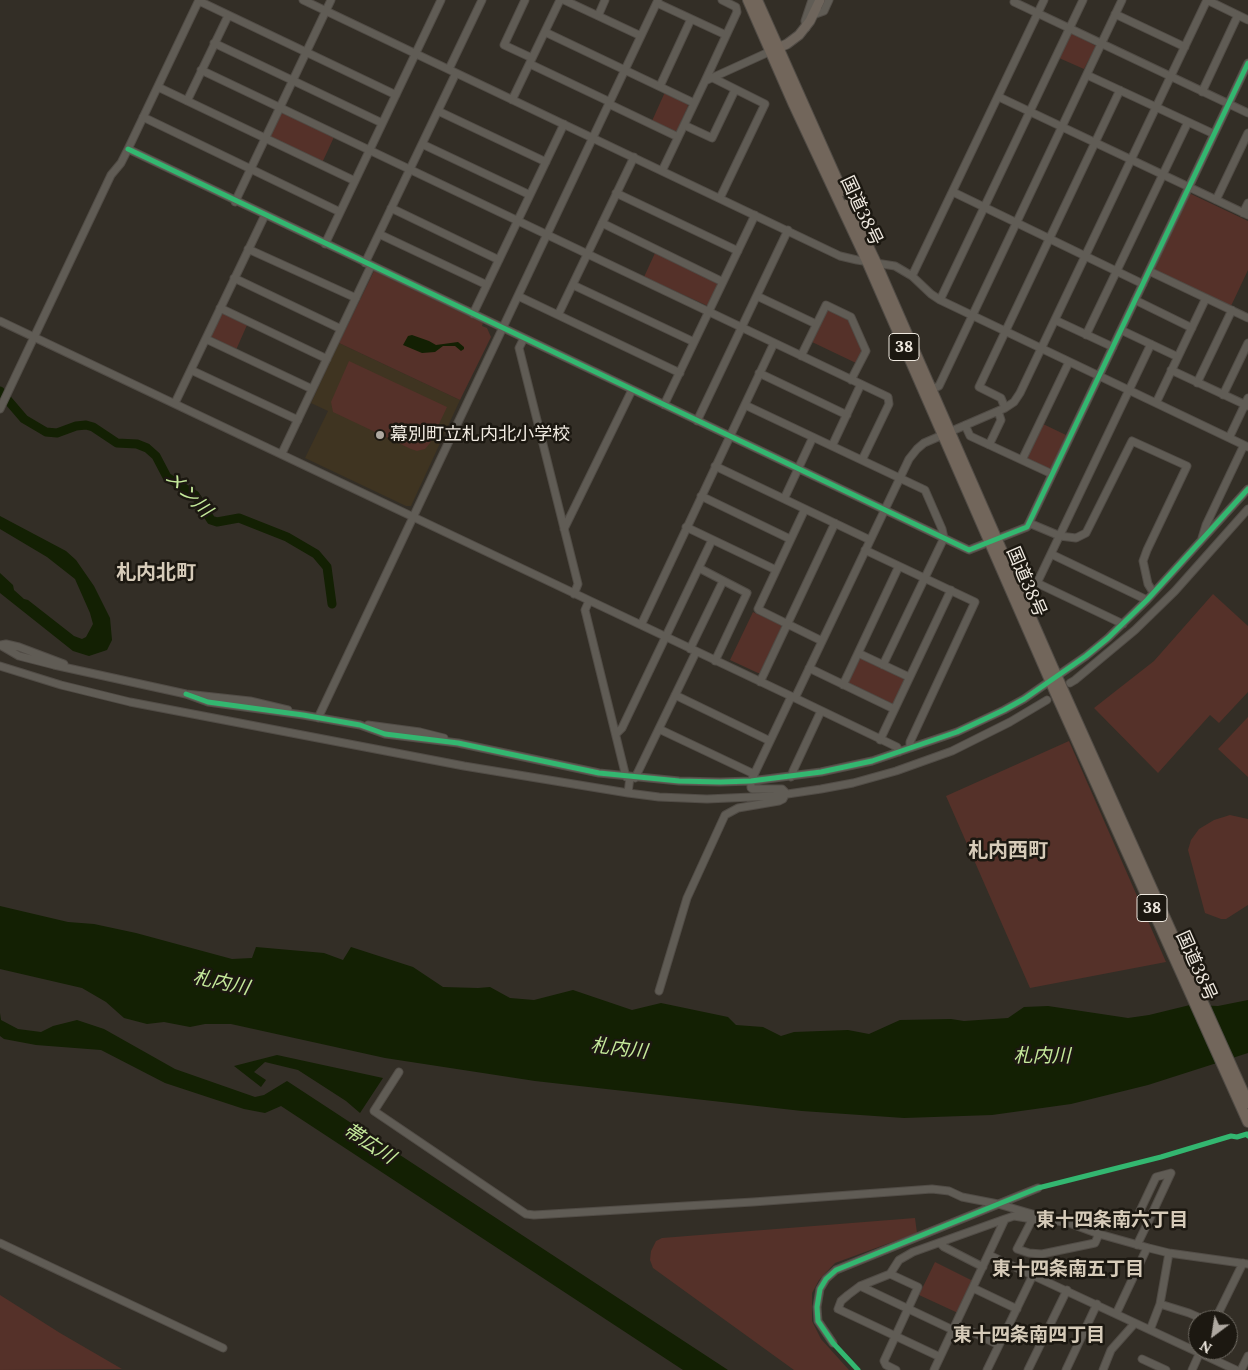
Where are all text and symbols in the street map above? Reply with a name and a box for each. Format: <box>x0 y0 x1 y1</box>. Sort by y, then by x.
street label: 国道38号 <box>836 173 886 249</box>
road number: 38 <box>889 334 919 361</box>
place label: 幕別町立札内北小学校 <box>390 424 570 446</box>
marker: 幕別町立札内北小学校 <box>374 429 386 441</box>
water label: メン川 <box>160 466 216 522</box>
street label: 国道38号 <box>1002 544 1050 620</box>
district label: 札内北町 <box>116 561 196 585</box>
district label: 札内西町 <box>968 839 1048 863</box>
road number: 38 <box>1137 894 1167 921</box>
street label: 国道38号 <box>1171 928 1221 1004</box>
water label: 札内川 <box>191 966 251 1000</box>
water label: 札内川 <box>589 1034 649 1064</box>
water label: 札内川 <box>1014 1046 1070 1068</box>
water label: 帯広川 <box>339 1119 399 1169</box>
district label: 東十四条南六丁目 <box>1036 1210 1188 1232</box>
district label: 東十四条南五丁目 <box>992 1259 1144 1281</box>
north arrow <box>1188 1310 1238 1360</box>
district label: 東十四条南四丁目 <box>953 1325 1105 1347</box>
text: N <box>1197 1337 1215 1358</box>

